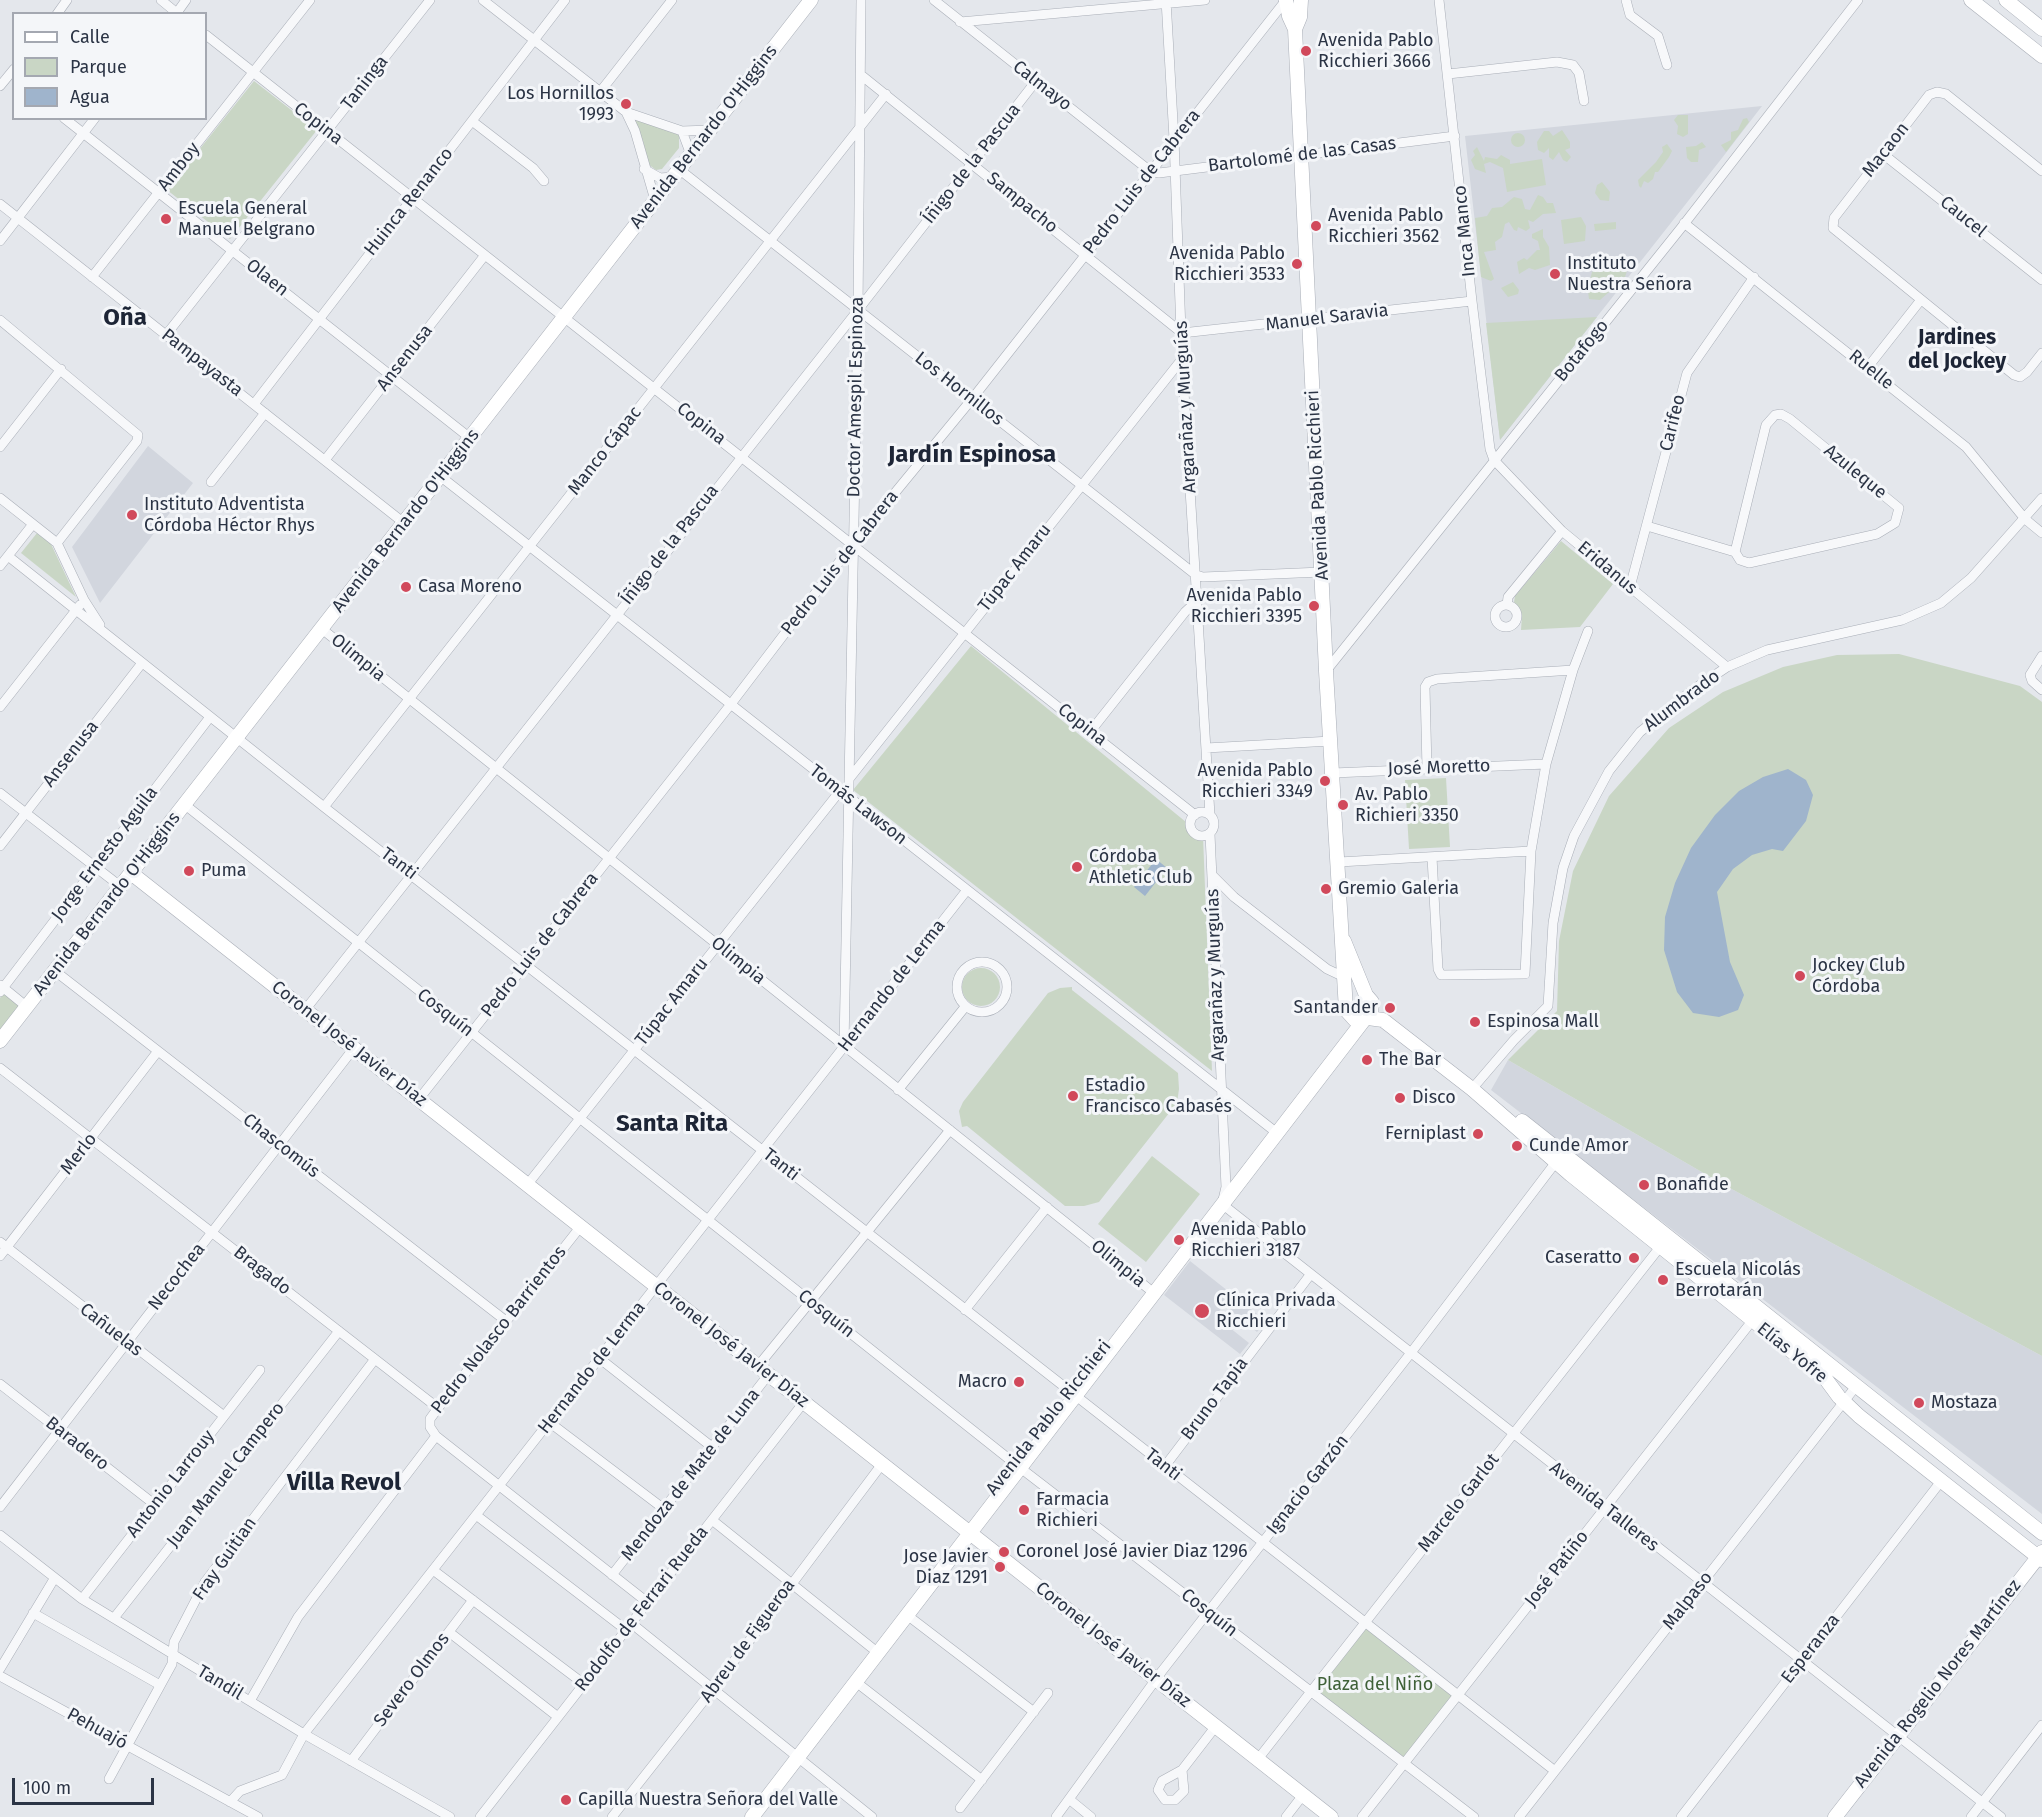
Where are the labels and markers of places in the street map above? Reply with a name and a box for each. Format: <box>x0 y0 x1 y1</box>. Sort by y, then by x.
place label: Avenida Pablo Ricchieri 3666 <box>1318 30 1434 72</box>
marker: Avenida Pablo Ricchieri 3666 <box>1299 44 1313 58</box>
place label: Los Hornillos 1993 <box>507 83 614 125</box>
marker: Los Hornillos 1993 <box>619 97 633 111</box>
place label: Escuela General Manuel Belgrano <box>178 198 315 240</box>
place label: Avenida Pablo Ricchieri 3562 <box>1328 205 1444 248</box>
marker: Escuela General Manuel Belgrano <box>159 212 173 226</box>
marker: Avenida Pablo Ricchieri 3562 <box>1309 219 1323 233</box>
place label: Avenida Pablo Ricchieri 3533 <box>1169 243 1285 286</box>
place label: Instituto Nuestra Señora <box>1567 253 1692 296</box>
marker: Avenida Pablo Ricchieri 3533 <box>1290 257 1304 271</box>
marker: Instituto Nuestra Señora <box>1548 267 1562 281</box>
place label: Instituto Adventista Córdoba Héctor Rhys <box>144 494 315 536</box>
marker: Instituto Adventista Córdoba Héctor Rhys <box>125 508 139 522</box>
place label: Casa Moreno <box>418 576 522 598</box>
marker: Casa Moreno <box>399 580 413 594</box>
place label: Avenida Pablo Ricchieri 3395 <box>1186 585 1302 628</box>
marker: Avenida Pablo Ricchieri 3395 <box>1307 599 1321 613</box>
place label: Avenida Pablo Ricchieri 3349 <box>1197 760 1313 802</box>
marker: Avenida Pablo Ricchieri 3349 <box>1318 774 1332 788</box>
place label: Av. Pablo Richieri 3350 <box>1355 784 1459 826</box>
marker: Av. Pablo Richieri 3350 <box>1336 798 1350 812</box>
place label: Córdoba Athletic Club <box>1089 846 1193 888</box>
place label: Puma <box>201 860 247 882</box>
marker: Córdoba Athletic Club <box>1070 860 1084 874</box>
marker: Puma <box>182 864 196 878</box>
place label: Gremio Galeria <box>1338 878 1459 900</box>
marker: Gremio Galeria <box>1319 882 1333 896</box>
place label: Jockey Club Córdoba <box>1812 955 1905 998</box>
marker: Jockey Club Córdoba <box>1793 969 1807 983</box>
place label: Santander <box>1294 997 1378 1019</box>
marker: Santander <box>1383 1001 1397 1015</box>
place label: Espinosa Mall <box>1487 1011 1599 1033</box>
marker: Espinosa Mall <box>1468 1015 1482 1029</box>
place label: The Bar <box>1379 1049 1441 1071</box>
marker: The Bar <box>1360 1053 1374 1067</box>
place label: Estadio Francisco Cabasés <box>1085 1075 1232 1118</box>
place label: Disco <box>1412 1087 1456 1109</box>
marker: Estadio Francisco Cabasés <box>1066 1089 1080 1103</box>
marker: Disco <box>1393 1091 1407 1105</box>
place label: Ferniplast <box>1385 1123 1466 1145</box>
marker: Ferniplast <box>1471 1127 1485 1141</box>
place label: Cunde Amor <box>1529 1135 1628 1157</box>
marker: Cunde Amor <box>1510 1139 1524 1153</box>
place label: Bonafide <box>1656 1174 1729 1196</box>
marker: Bonafide <box>1637 1178 1651 1192</box>
place label: Avenida Pablo Ricchieri 3187 <box>1191 1219 1307 1262</box>
marker: Avenida Pablo Ricchieri 3187 <box>1172 1233 1186 1247</box>
place label: Caseratto <box>1545 1247 1622 1269</box>
marker: Caseratto <box>1627 1251 1641 1265</box>
place label: Escuela Nicolás Berrotarán <box>1675 1259 1801 1302</box>
marker: Escuela Nicolás Berrotarán <box>1656 1273 1670 1287</box>
place label: Clínica Privada Ricchieri <box>1216 1290 1336 1332</box>
marker: Clínica Privada Ricchieri <box>1193 1302 1211 1320</box>
place label: Macro <box>958 1371 1007 1393</box>
marker: Macro <box>1012 1375 1026 1389</box>
place label: Mostaza <box>1931 1392 1997 1414</box>
marker: Mostaza <box>1912 1396 1926 1410</box>
place label: Farmacia Richieri <box>1036 1489 1109 1532</box>
marker: Farmacia Richieri <box>1017 1503 1031 1517</box>
place label: Coronel José Javier Diaz 1296 <box>1016 1541 1248 1563</box>
marker: Coronel José Javier Diaz 1296 <box>997 1545 1011 1559</box>
place label: Jose Javier Diaz 1291 <box>903 1546 988 1588</box>
marker: Jose Javier Diaz 1291 <box>993 1560 1007 1574</box>
place label: Capilla Nuestra Señora del Valle <box>578 1789 838 1811</box>
marker: Capilla Nuestra Señora del Valle <box>559 1793 573 1807</box>

